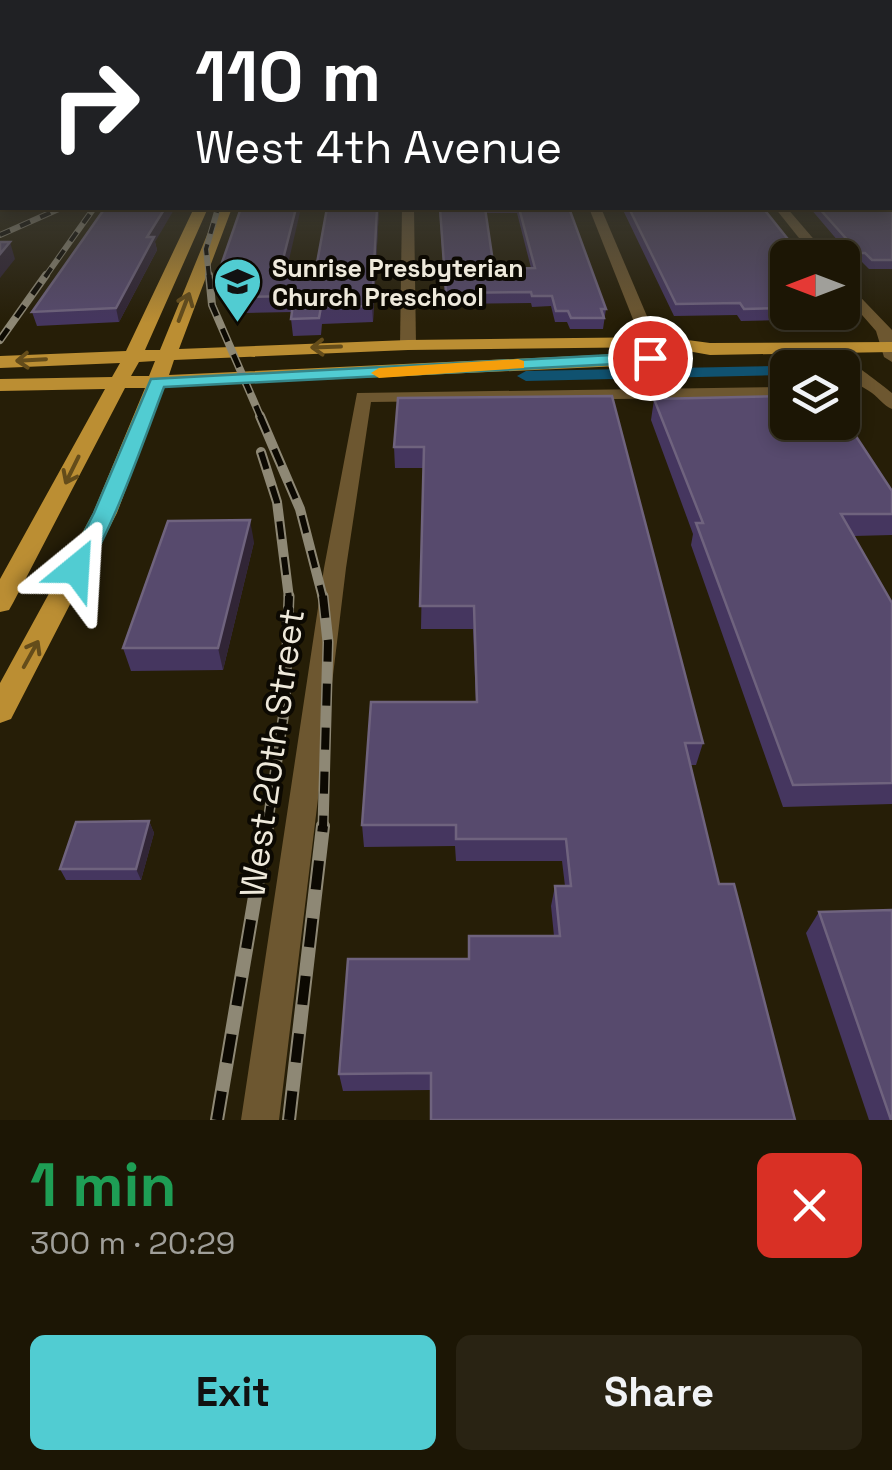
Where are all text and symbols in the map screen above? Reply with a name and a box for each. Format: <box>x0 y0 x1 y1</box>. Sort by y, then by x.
text: 110 m <box>195 32 381 121</box>
icon: right <box>30 40 160 170</box>
text: West 4th Avenue <box>195 119 562 176</box>
north arrow <box>770 240 860 330</box>
map controls <box>770 240 860 440</box>
place label: Sunrise Presbyterian Church Preschool <box>272 252 524 313</box>
school or university icon: Sunrise Presbyterian Church Preschool <box>211 256 263 324</box>
one-way arrow <box>177 292 195 323</box>
pin <box>608 316 693 401</box>
icon: arrive <box>623 331 678 386</box>
one-way arrow <box>310 338 342 357</box>
button: layers <box>770 350 860 440</box>
one-way arrow <box>15 351 48 370</box>
one-way arrow <box>62 455 81 484</box>
position arrow <box>24 517 128 621</box>
street label: West 20th Street <box>230 606 314 900</box>
one-way arrow <box>22 640 42 669</box>
text: 1 min <box>30 1147 177 1224</box>
button: close <box>757 1153 862 1258</box>
text: 300 m · 20:29 <box>30 1223 235 1263</box>
button: Exit <box>30 1335 436 1450</box>
button: Share <box>456 1335 862 1450</box>

